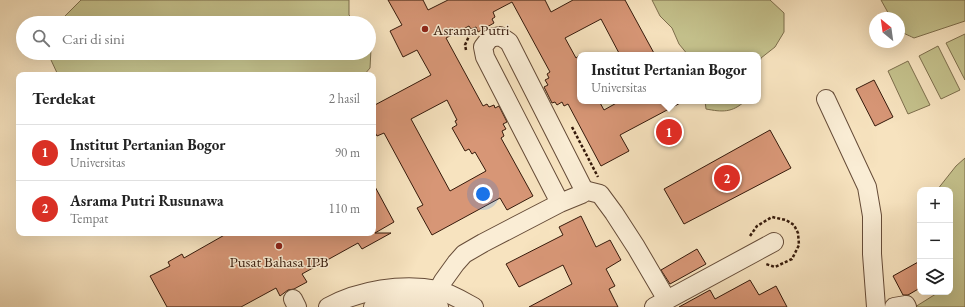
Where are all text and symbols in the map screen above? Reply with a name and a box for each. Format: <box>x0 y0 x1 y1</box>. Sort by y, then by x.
north arrow <box>869 12 905 48</box>
search box <box>16 16 376 60</box>
place label: Asrama Putri <box>432 20 510 39</box>
marker: Asrama Putri <box>420 24 430 34</box>
icon: search <box>30 27 52 49</box>
text: Cari di sini <box>62 29 125 48</box>
popup <box>577 52 761 104</box>
text: Institut Pertanian Bogor <box>591 60 747 79</box>
text: Universitas <box>591 79 647 96</box>
text: Terdekat <box>32 87 95 109</box>
text: 2 hasil <box>329 90 360 107</box>
pin: 1 <box>656 117 682 147</box>
text: Institut Pertanian Bogor <box>70 135 225 154</box>
text: 1 <box>42 144 48 161</box>
text: 90 m <box>335 144 360 161</box>
text: Universitas <box>70 154 125 171</box>
pin: 2 <box>714 163 740 193</box>
your location <box>473 184 493 204</box>
map controls <box>917 187 953 295</box>
button: + <box>917 187 953 223</box>
text: Asrama Putri Rusunawa <box>70 191 224 210</box>
text: 2 <box>42 200 48 217</box>
text: 110 m <box>329 200 360 217</box>
text: Tempat <box>70 210 108 227</box>
button: − <box>917 223 953 259</box>
marker: Pusat Bahasa IPB <box>274 241 284 251</box>
place label: Pusat Bahasa IPB <box>229 252 329 271</box>
button: layers <box>917 259 953 295</box>

